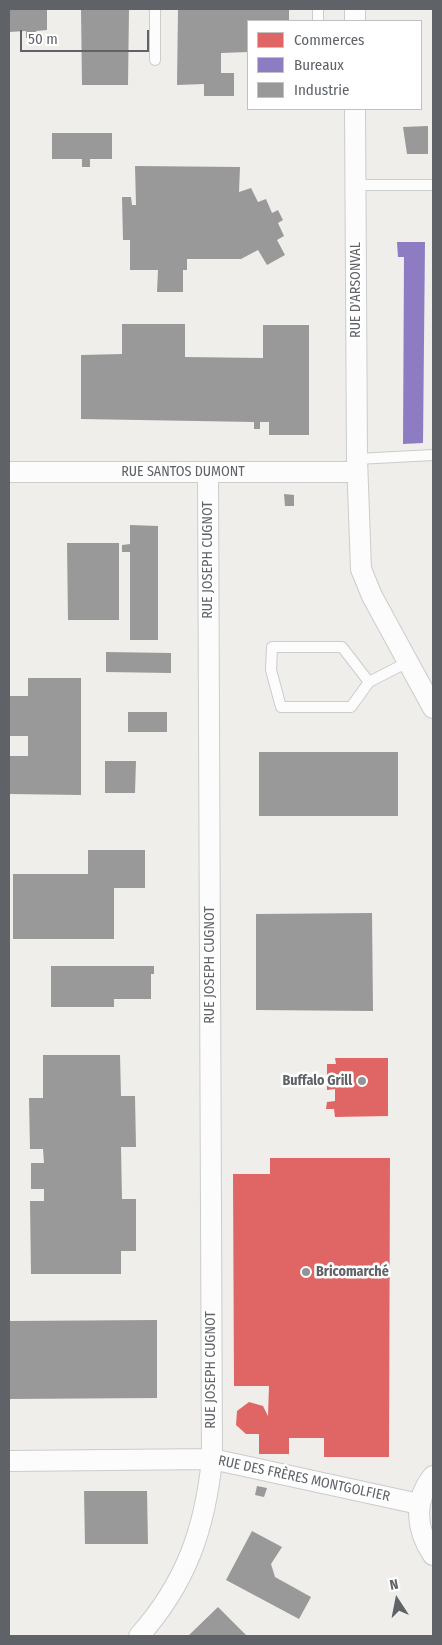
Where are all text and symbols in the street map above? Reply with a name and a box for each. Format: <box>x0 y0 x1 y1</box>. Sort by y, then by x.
scale bar <box>22 20 151 52</box>
legend <box>247 20 422 110</box>
text: 50 m <box>28 30 58 48</box>
text: Commerces <box>294 31 364 49</box>
text: Bureaux <box>294 56 344 74</box>
text: Industrie <box>294 81 349 99</box>
street label: RUE D'ARSONVAL <box>348 242 364 338</box>
street label: RUE SANTOS DUMONT <box>121 464 245 480</box>
street label: RUE JOSEPH CUGNOT <box>200 501 216 619</box>
street label: RUE JOSEPH CUGNOT <box>202 906 218 1024</box>
place label: Buffalo Grill <box>282 1073 352 1089</box>
marker: Buffalo Grill <box>356 1075 368 1087</box>
place label: Bricomarché <box>316 1264 389 1280</box>
marker: Bricomarché <box>300 1266 312 1278</box>
street label: RUE JOSEPH CUGNOT <box>203 1311 219 1429</box>
street label: RUE DES FRÈRES MONTGOLFIER <box>217 1453 391 1505</box>
north arrow <box>372 1575 422 1625</box>
text: N <box>388 1576 400 1594</box>

